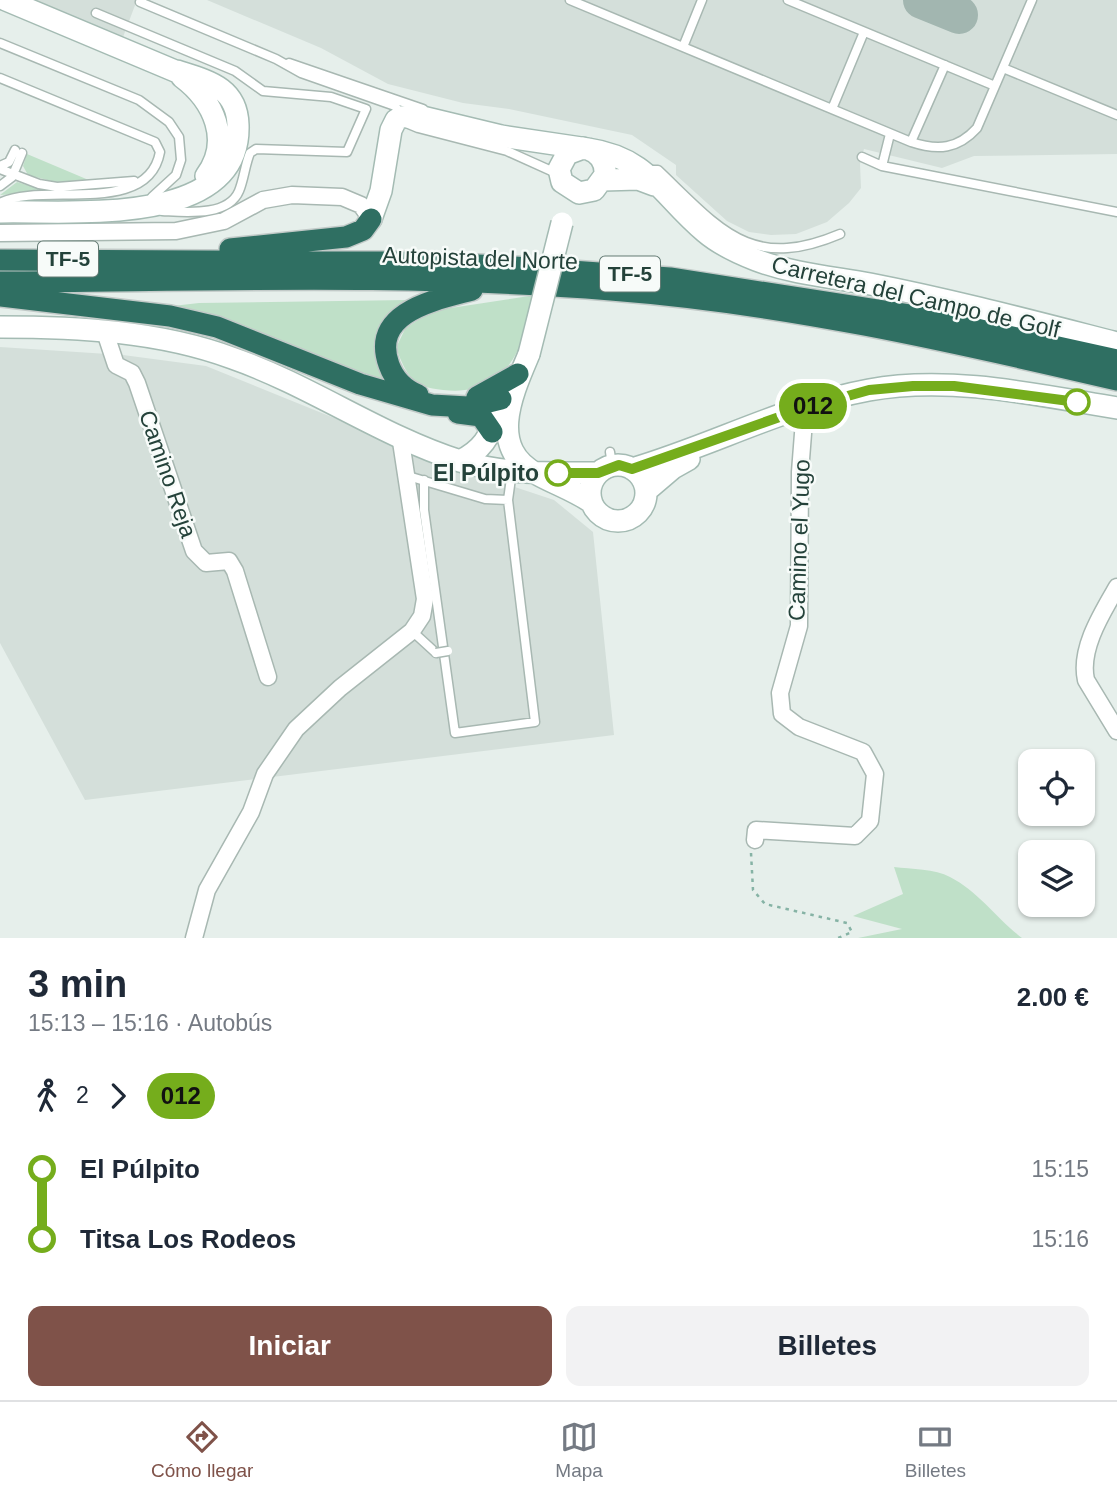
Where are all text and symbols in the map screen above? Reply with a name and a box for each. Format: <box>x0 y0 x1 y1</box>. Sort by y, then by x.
road number: TF-5 <box>38 242 98 276</box>
street label: Autopista del Norte <box>382 242 578 274</box>
street label: Carretera del Campo de Golf <box>769 251 1063 343</box>
road number: TF-5 <box>600 256 660 292</box>
line badge: 012 <box>773 383 853 429</box>
unlabelled marker <box>1064 389 1090 415</box>
text: 012 <box>793 392 833 419</box>
street label: Camino Reja <box>134 407 202 541</box>
street label: Camino el Yugo <box>783 459 815 621</box>
place label: El Púlpito <box>433 460 539 486</box>
marker: El Púlpito <box>545 460 571 486</box>
map controls <box>1018 749 1095 917</box>
button: locate <box>1018 749 1095 826</box>
button: layers <box>1018 840 1095 917</box>
text: 3 min <box>28 963 127 1005</box>
text: 2.00 € <box>1017 982 1089 1012</box>
text: 15:13 – 15:16 · Autobús <box>28 1010 272 1036</box>
icon: walk <box>28 1077 66 1115</box>
icon: forward <box>99 1077 137 1115</box>
text: 2 <box>76 1082 89 1108</box>
text: 012 <box>161 1082 201 1109</box>
text: El Púlpito <box>80 1154 200 1184</box>
text: 15:15 <box>1031 1156 1089 1182</box>
text: Titsa Los Rodeos <box>80 1224 296 1254</box>
text: 15:16 <box>1031 1226 1089 1252</box>
button: Iniciar <box>28 1306 552 1386</box>
button: Billetes <box>566 1306 1089 1386</box>
tab: Cómo llegar <box>151 1418 253 1482</box>
tab: Mapa <box>555 1418 603 1482</box>
tab: Billetes <box>905 1418 966 1482</box>

